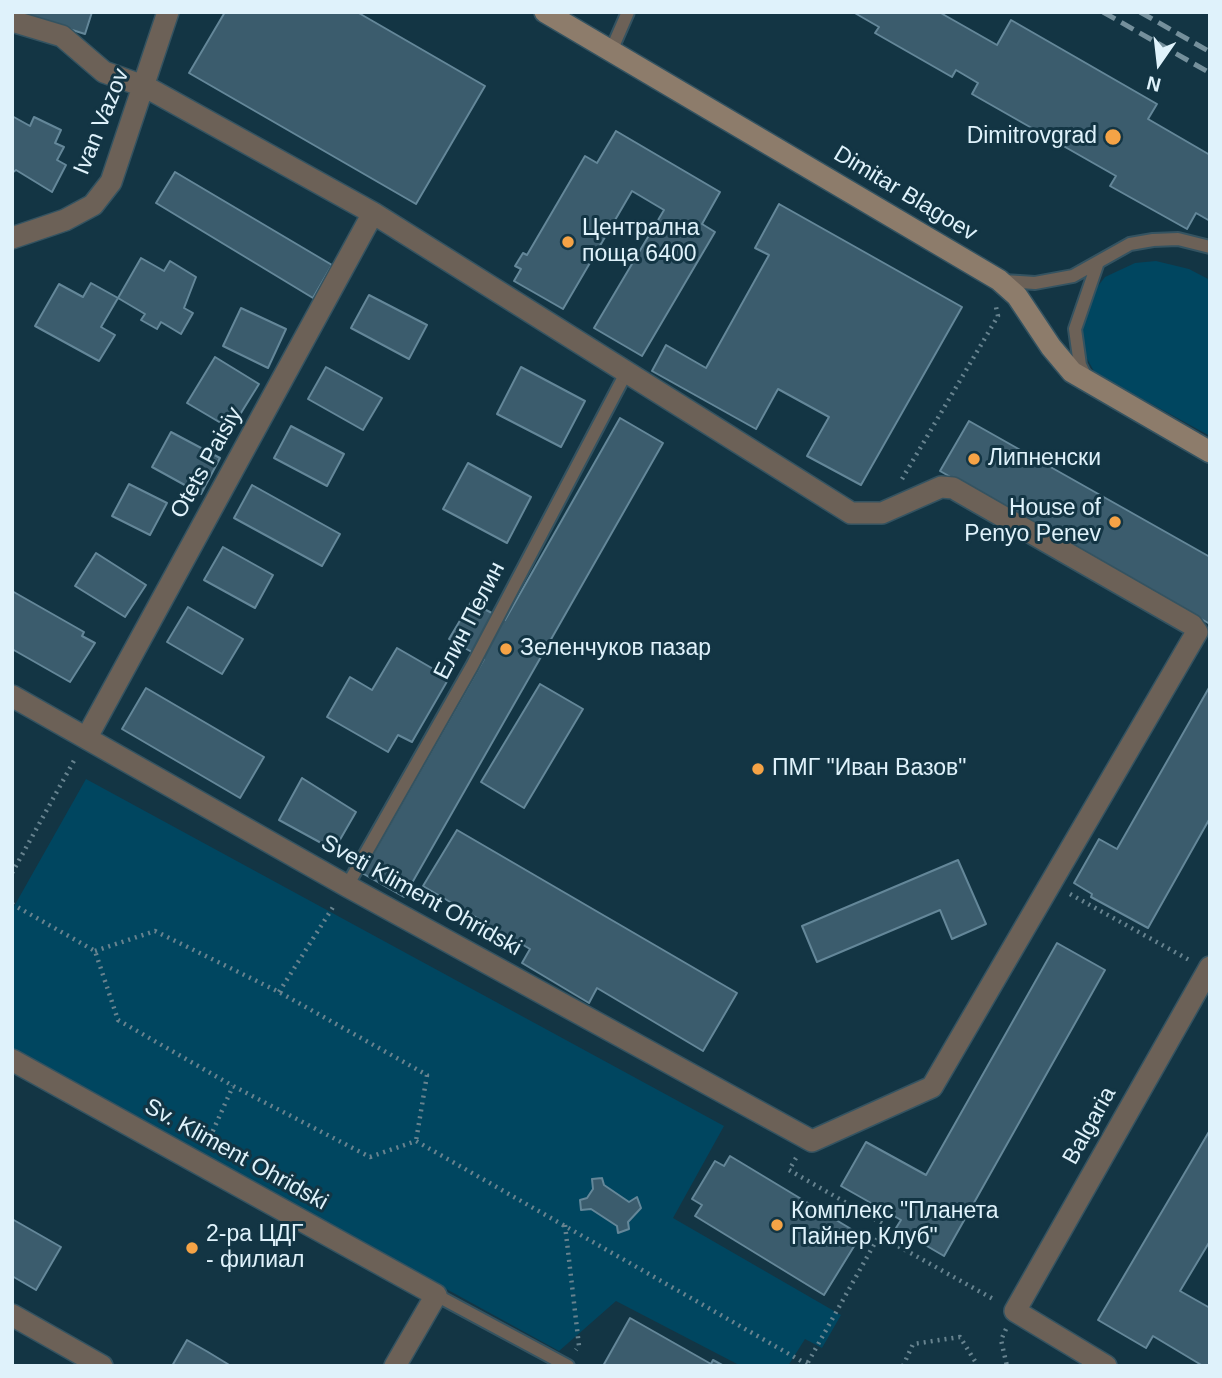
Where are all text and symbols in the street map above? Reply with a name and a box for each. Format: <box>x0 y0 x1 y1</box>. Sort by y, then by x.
north arrow <box>1124 28 1194 98</box>
street label: Ivan Vazov <box>68 65 136 179</box>
text: N <box>1145 72 1163 96</box>
place label: Dimitrovgrad <box>967 123 1097 151</box>
marker: Dimitrovgrad <box>1103 127 1123 147</box>
street label: Dimitar Blagoev <box>828 140 982 248</box>
place label: Централна поща 6400 <box>582 215 700 269</box>
marker: Централна поща 6400 <box>560 234 576 250</box>
street label: Otets Paisiy <box>165 403 249 523</box>
place label: Липненски <box>988 445 1101 473</box>
marker: Липненски <box>966 451 982 467</box>
place label: House of Penyo Penev <box>964 495 1101 549</box>
marker: House of Penyo Penev <box>1107 514 1123 530</box>
street label: Елин Пелин <box>429 558 511 684</box>
place label: Зеленчуков пазар <box>520 635 711 663</box>
marker: Зеленчуков пазар <box>498 641 514 657</box>
place label: ПМГ "Иван Вазов" <box>772 755 966 783</box>
marker: ПМГ "Иван Вазов" <box>750 761 766 777</box>
street label: Sveti Kliment Ohridski <box>316 829 526 963</box>
street label: Balgaria <box>1057 1082 1123 1170</box>
street label: Sv. Kliment Ohridski <box>140 1093 332 1217</box>
place label: Комплекс "Планета Пайнер Клуб" <box>791 1198 999 1252</box>
marker: Комплекс "Планета Пайнер Клуб" <box>769 1217 785 1233</box>
place label: 2-ра ЦДГ - филиал <box>206 1221 304 1275</box>
marker: 2-ра ЦДГ - филиал <box>184 1240 200 1256</box>

